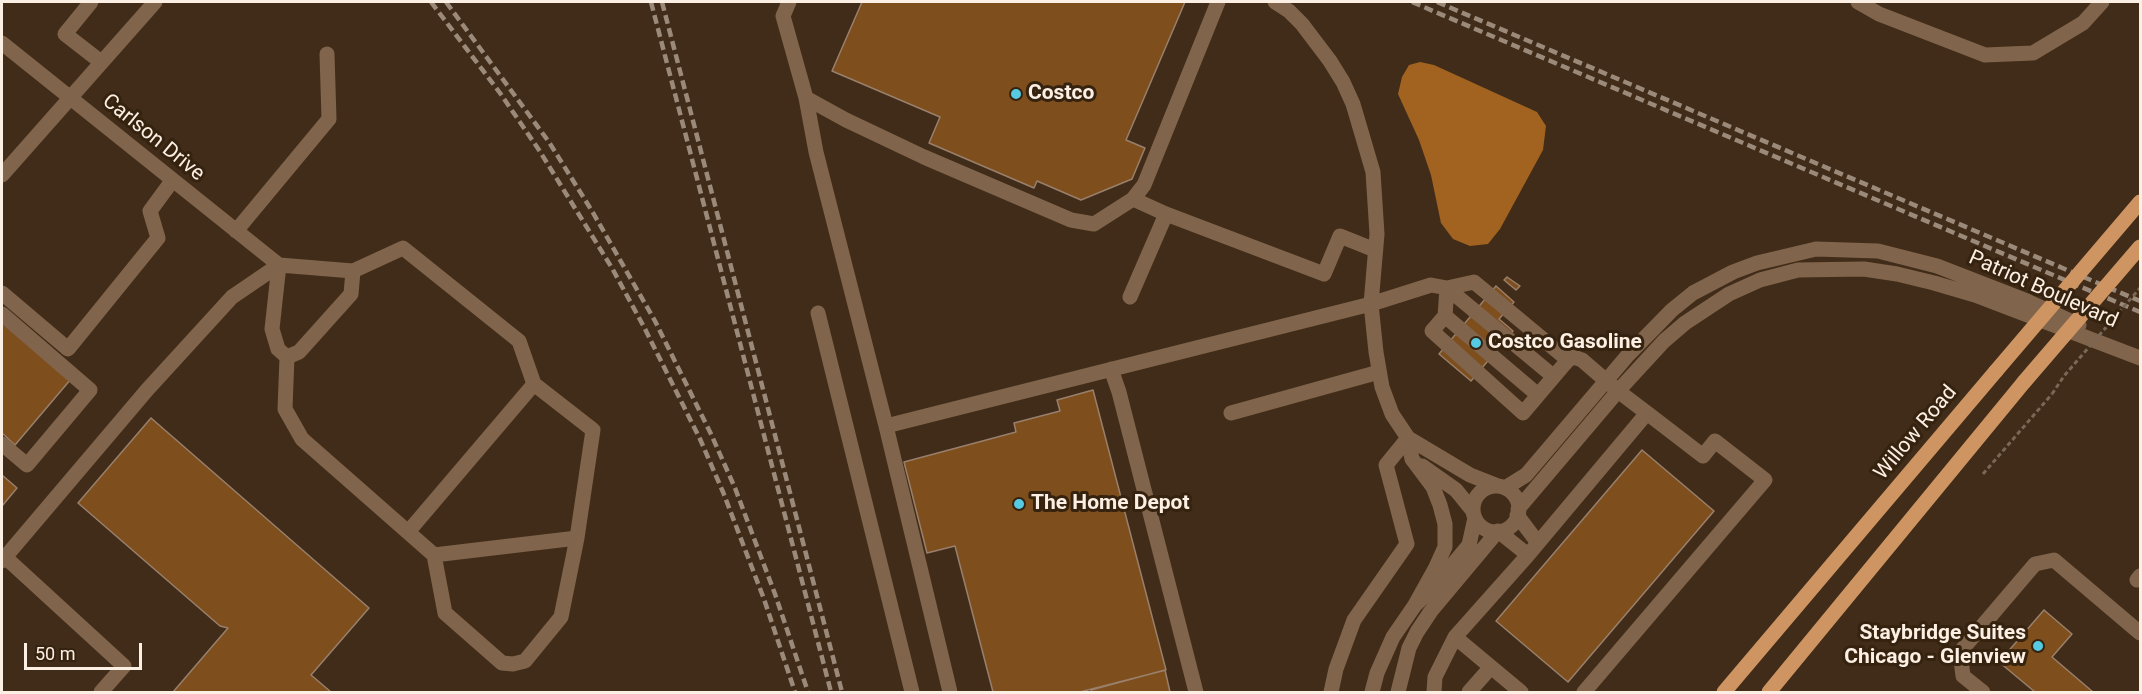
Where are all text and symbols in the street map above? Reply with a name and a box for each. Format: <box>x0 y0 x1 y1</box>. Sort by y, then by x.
place label: Costco <box>1028 81 1094 107</box>
marker: Costco <box>1009 87 1023 101</box>
street label: Carlson Drive <box>97 89 209 187</box>
street label: Patriot Boulevard <box>1964 246 2122 334</box>
place label: Costco Gasoline <box>1488 330 1642 356</box>
marker: Costco Gasoline <box>1469 336 1483 350</box>
street label: Willow Road <box>1869 381 1963 485</box>
place label: The Home Depot <box>1031 491 1190 517</box>
marker: The Home Depot <box>1012 497 1026 511</box>
place label: Staybridge Suites Chicago - Glenview <box>1844 621 2026 671</box>
scale bar <box>27 631 146 669</box>
marker: Staybridge Suites Chicago - Glenview <box>2031 639 2045 653</box>
text: 50 m <box>35 643 75 664</box>

